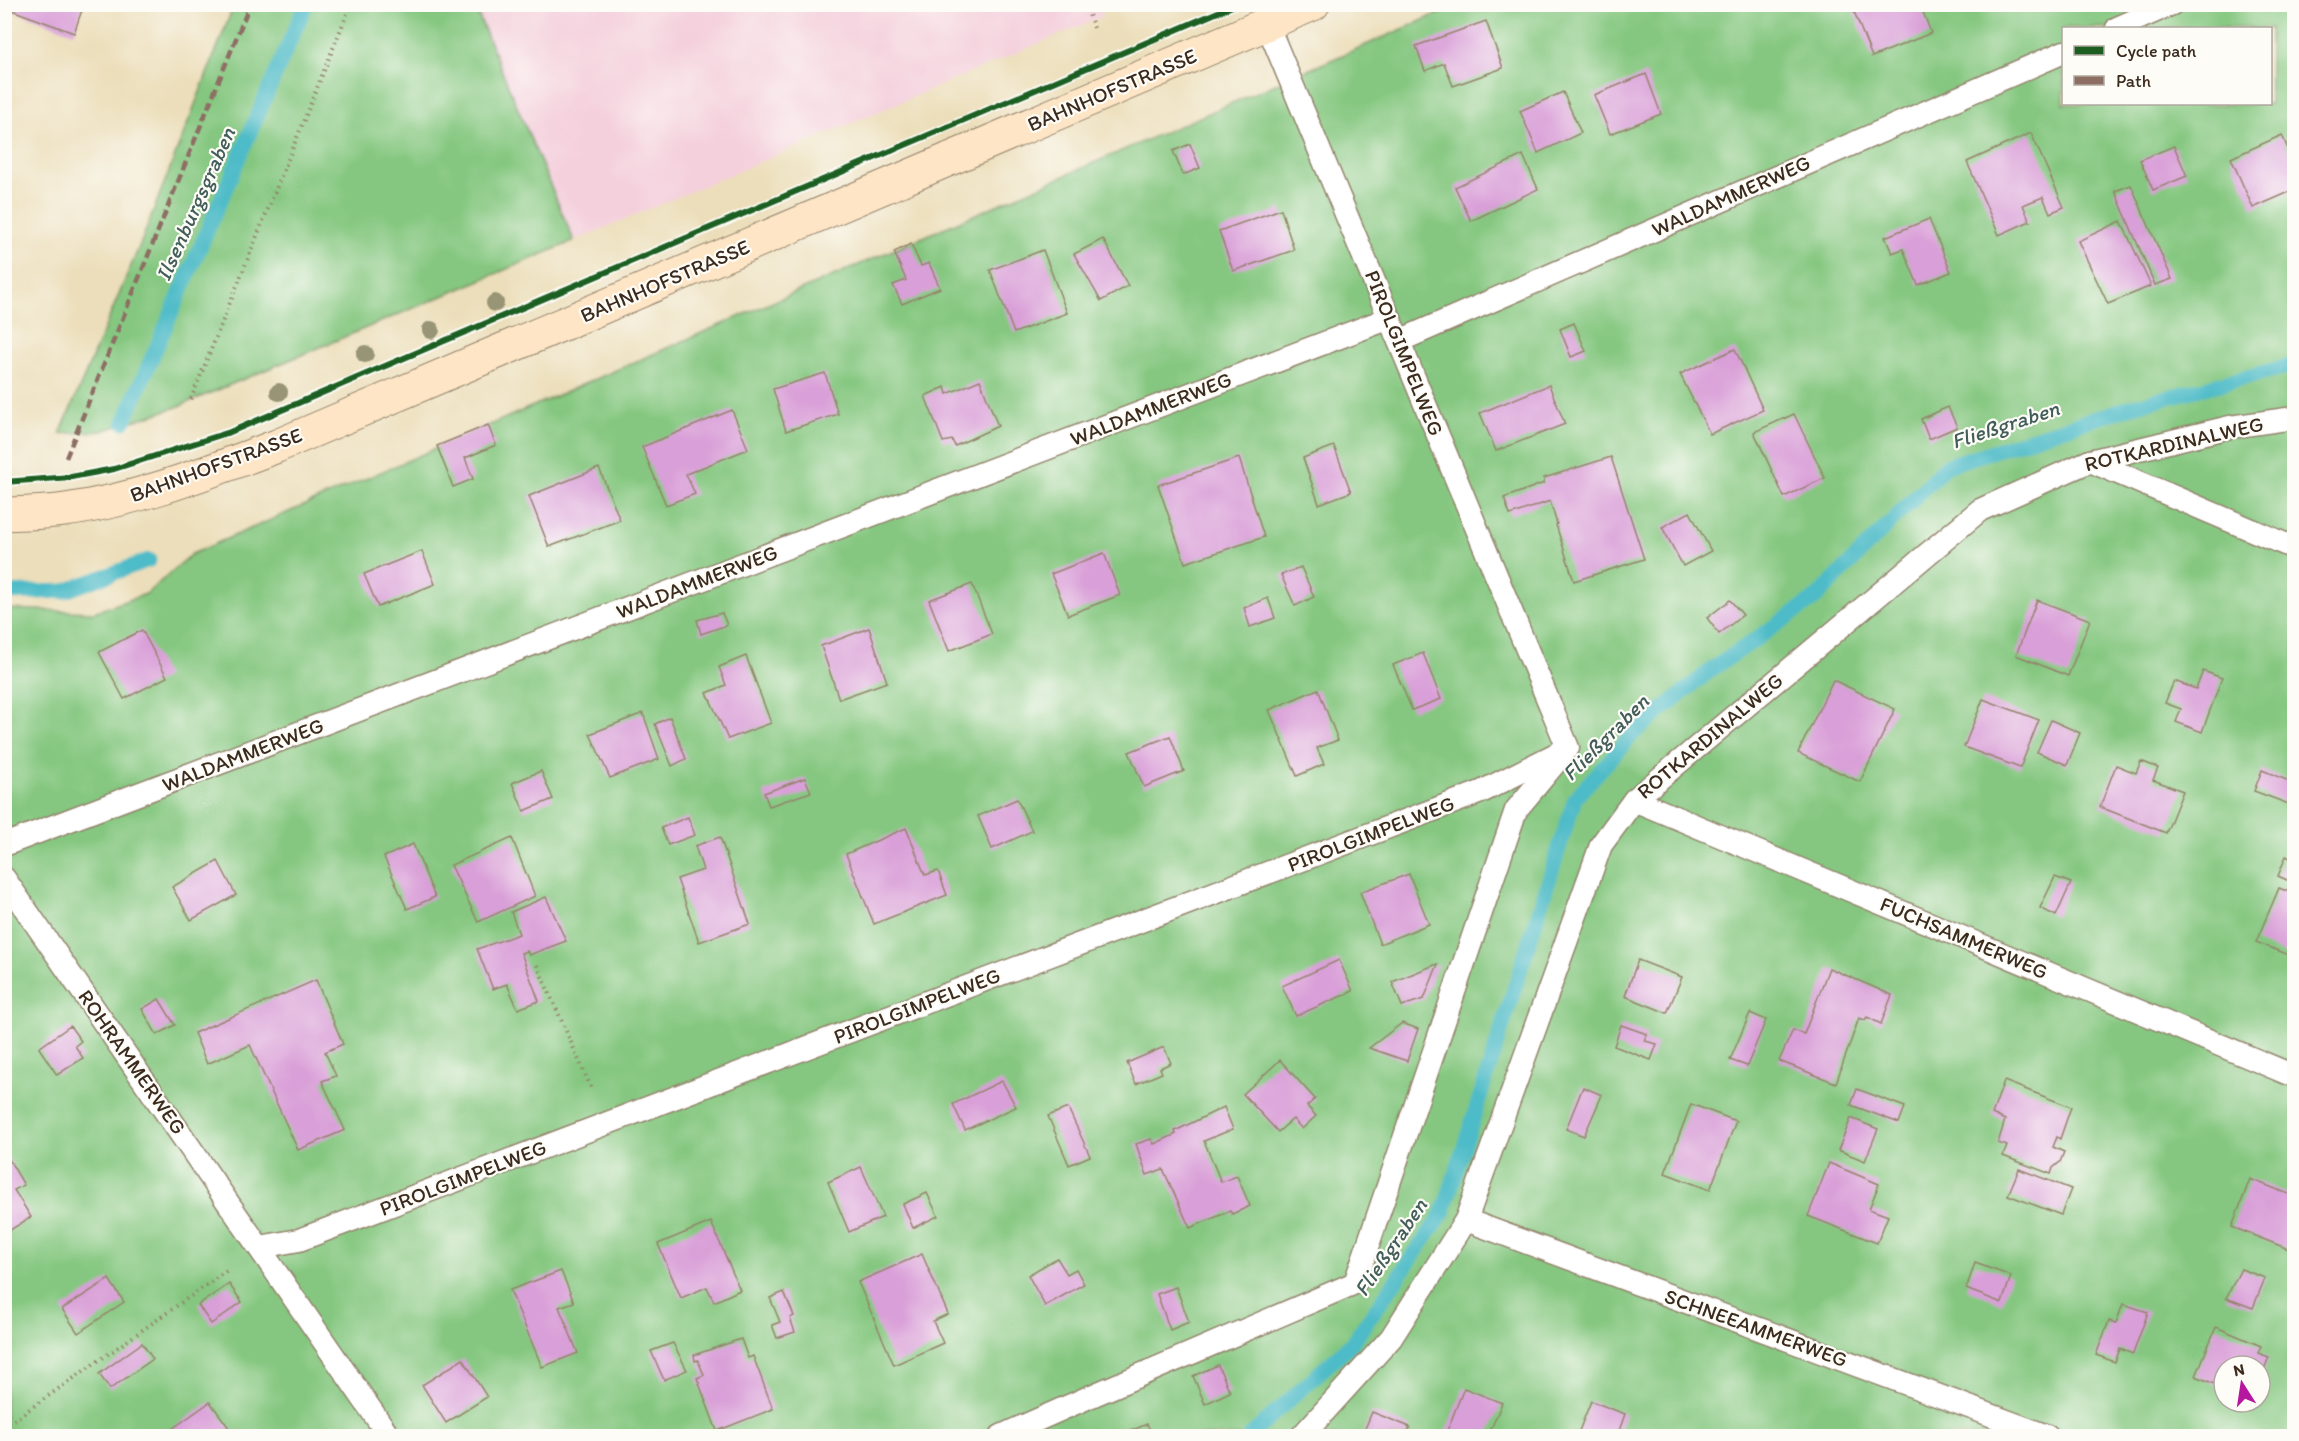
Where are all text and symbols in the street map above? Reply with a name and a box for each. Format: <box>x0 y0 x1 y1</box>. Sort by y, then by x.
legend <box>2062 27 2272 105</box>
text: Cycle path <box>2116 40 2197 62</box>
street label: BAHNHOFSTRASSE <box>1023 43 1200 136</box>
text: Path <box>2116 70 2151 92</box>
water label: Ilsenburgsgraben <box>150 123 241 285</box>
street label: WALDAMMERWEG <box>1648 149 1814 242</box>
street label: BAHNHOFSTRASSE <box>576 234 753 327</box>
street label: PIROLGIMPELWEG <box>1360 266 1449 439</box>
street label: WALDAMMERWEG <box>1066 366 1235 451</box>
water label: Fließgraben <box>1948 394 2063 455</box>
street label: ROTKARDINALWEG <box>2082 411 2266 476</box>
street label: BAHNHOFSTRASSE <box>126 422 305 507</box>
street label: WALDAMMERWEG <box>612 539 781 624</box>
street label: ROTKARDINALWEG <box>1632 667 1788 804</box>
water label: Fließgraben <box>1556 688 1655 787</box>
street label: WALDAMMERWEG <box>158 712 327 797</box>
street label: PIROLGIMPELWEG <box>1284 790 1458 877</box>
street label: FUCHSAMMERWEG <box>1877 891 2052 984</box>
street label: PIROLGIMPELWEG <box>830 962 1004 1049</box>
street label: ROHRAMMERWEG <box>73 985 192 1139</box>
street label: PIROLGIMPELWEG <box>376 1134 550 1221</box>
water label: Fließgraben <box>1348 1193 1433 1301</box>
street label: SCHNEEAMMERWEG <box>1661 1283 1851 1372</box>
north arrow <box>2212 1354 2272 1414</box>
text: N <box>2232 1359 2246 1380</box>

